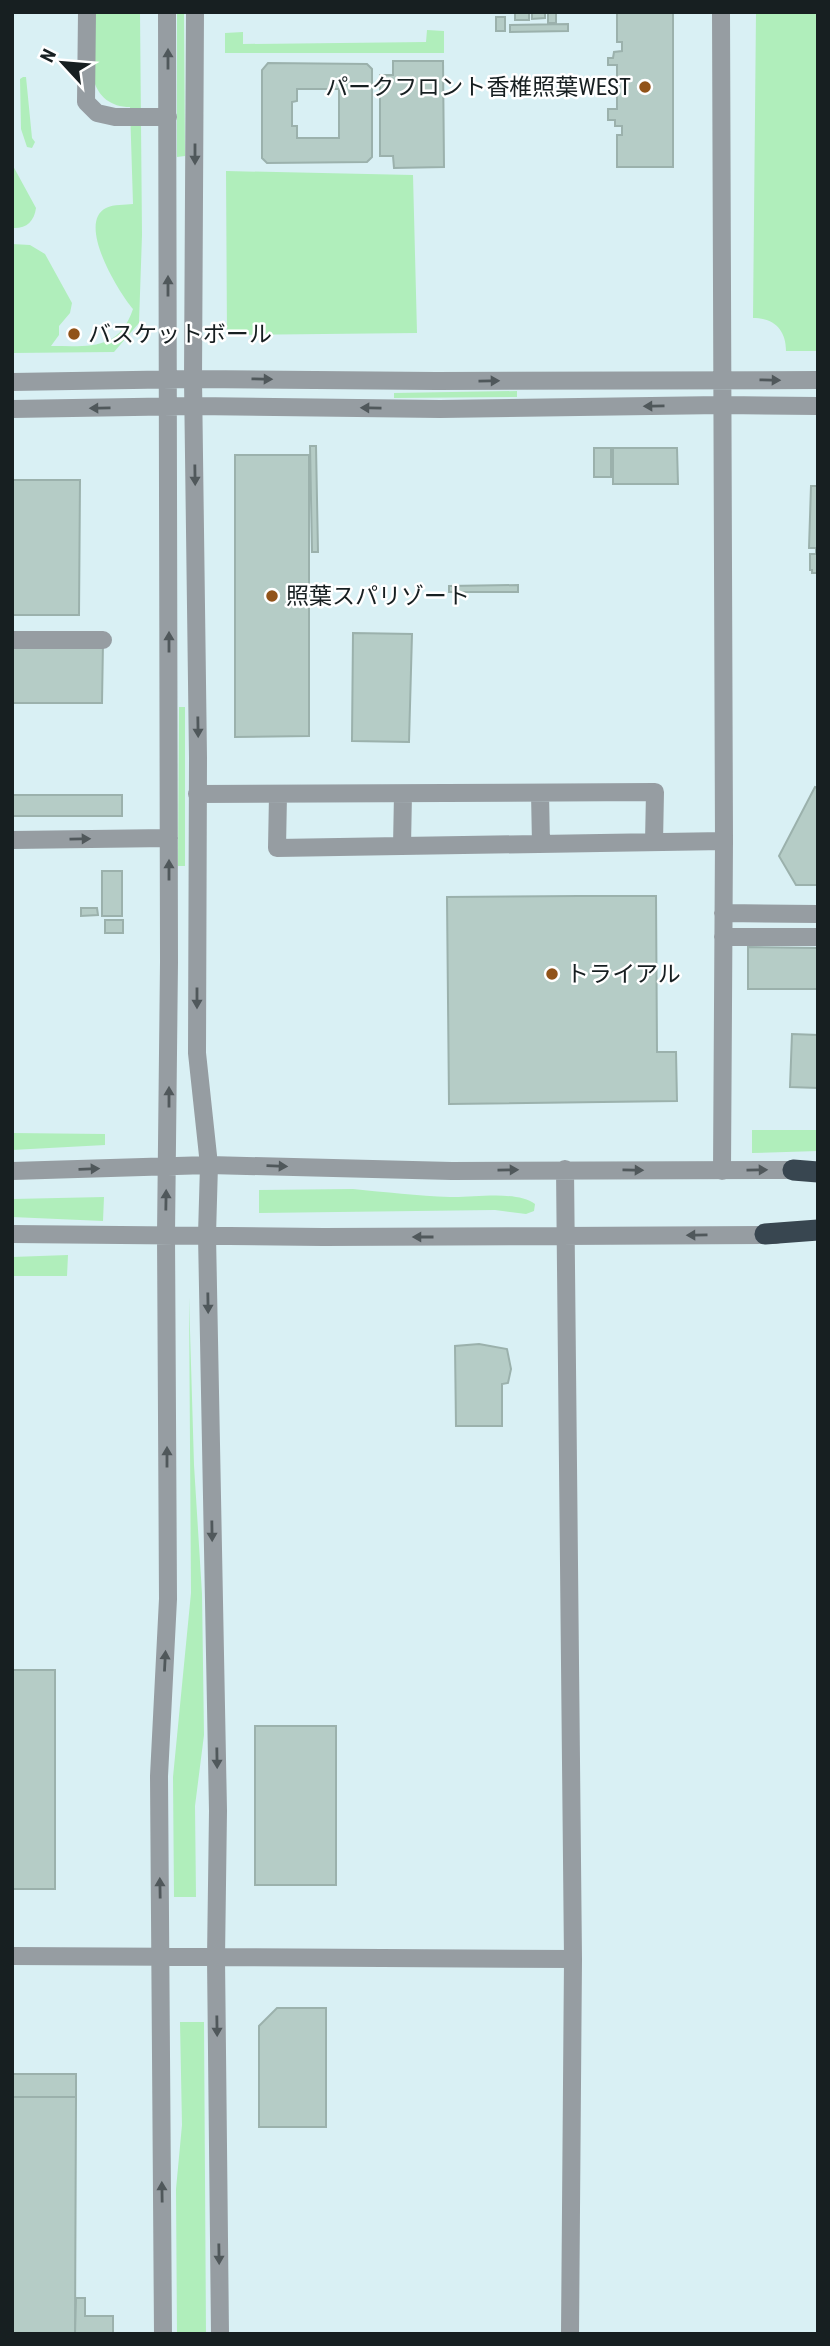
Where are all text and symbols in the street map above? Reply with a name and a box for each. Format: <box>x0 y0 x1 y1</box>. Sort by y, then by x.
north arrow <box>28 28 98 98</box>
text: N <box>35 45 61 66</box>
one-way arrow <box>162 48 174 70</box>
place label: パークフロント香椎照葉WEST <box>325 74 631 101</box>
marker: パークフロント香椎照葉WEST <box>637 79 653 95</box>
one-way arrow <box>190 143 201 165</box>
one-way arrow <box>162 275 174 297</box>
place label: バスケットボール <box>88 321 272 348</box>
marker: バスケットボール <box>66 326 82 342</box>
one-way arrow <box>251 374 273 385</box>
one-way arrow <box>759 374 781 385</box>
one-way arrow <box>478 375 500 387</box>
one-way arrow <box>643 400 665 412</box>
one-way arrow <box>89 402 111 414</box>
one-way arrow <box>360 402 382 414</box>
one-way arrow <box>189 464 200 486</box>
place label: 照葉スパリゾート <box>286 583 470 610</box>
marker: 照葉スパリゾート <box>264 588 280 604</box>
one-way arrow <box>163 631 175 653</box>
one-way arrow <box>192 716 203 738</box>
one-way arrow <box>70 834 92 845</box>
one-way arrow <box>163 859 175 881</box>
place label: トライアル <box>566 961 681 988</box>
marker: トライアル <box>544 966 560 982</box>
one-way arrow <box>191 987 203 1009</box>
one-way arrow <box>163 1086 175 1108</box>
one-way arrow <box>267 1161 289 1172</box>
one-way arrow <box>78 1163 100 1175</box>
one-way arrow <box>498 1164 520 1176</box>
one-way arrow <box>623 1164 645 1176</box>
one-way arrow <box>747 1165 769 1176</box>
one-way arrow <box>160 1189 172 1211</box>
one-way arrow <box>686 1230 708 1241</box>
one-way arrow <box>412 1231 434 1243</box>
one-way arrow <box>203 1292 214 1314</box>
one-way arrow <box>161 1446 173 1468</box>
one-way arrow <box>207 1520 218 1542</box>
one-way arrow <box>160 1649 171 1671</box>
one-way arrow <box>211 1747 222 1769</box>
one-way arrow <box>154 1877 166 1899</box>
one-way arrow <box>211 2016 223 2038</box>
one-way arrow <box>156 2181 168 2203</box>
one-way arrow <box>214 2243 225 2265</box>

